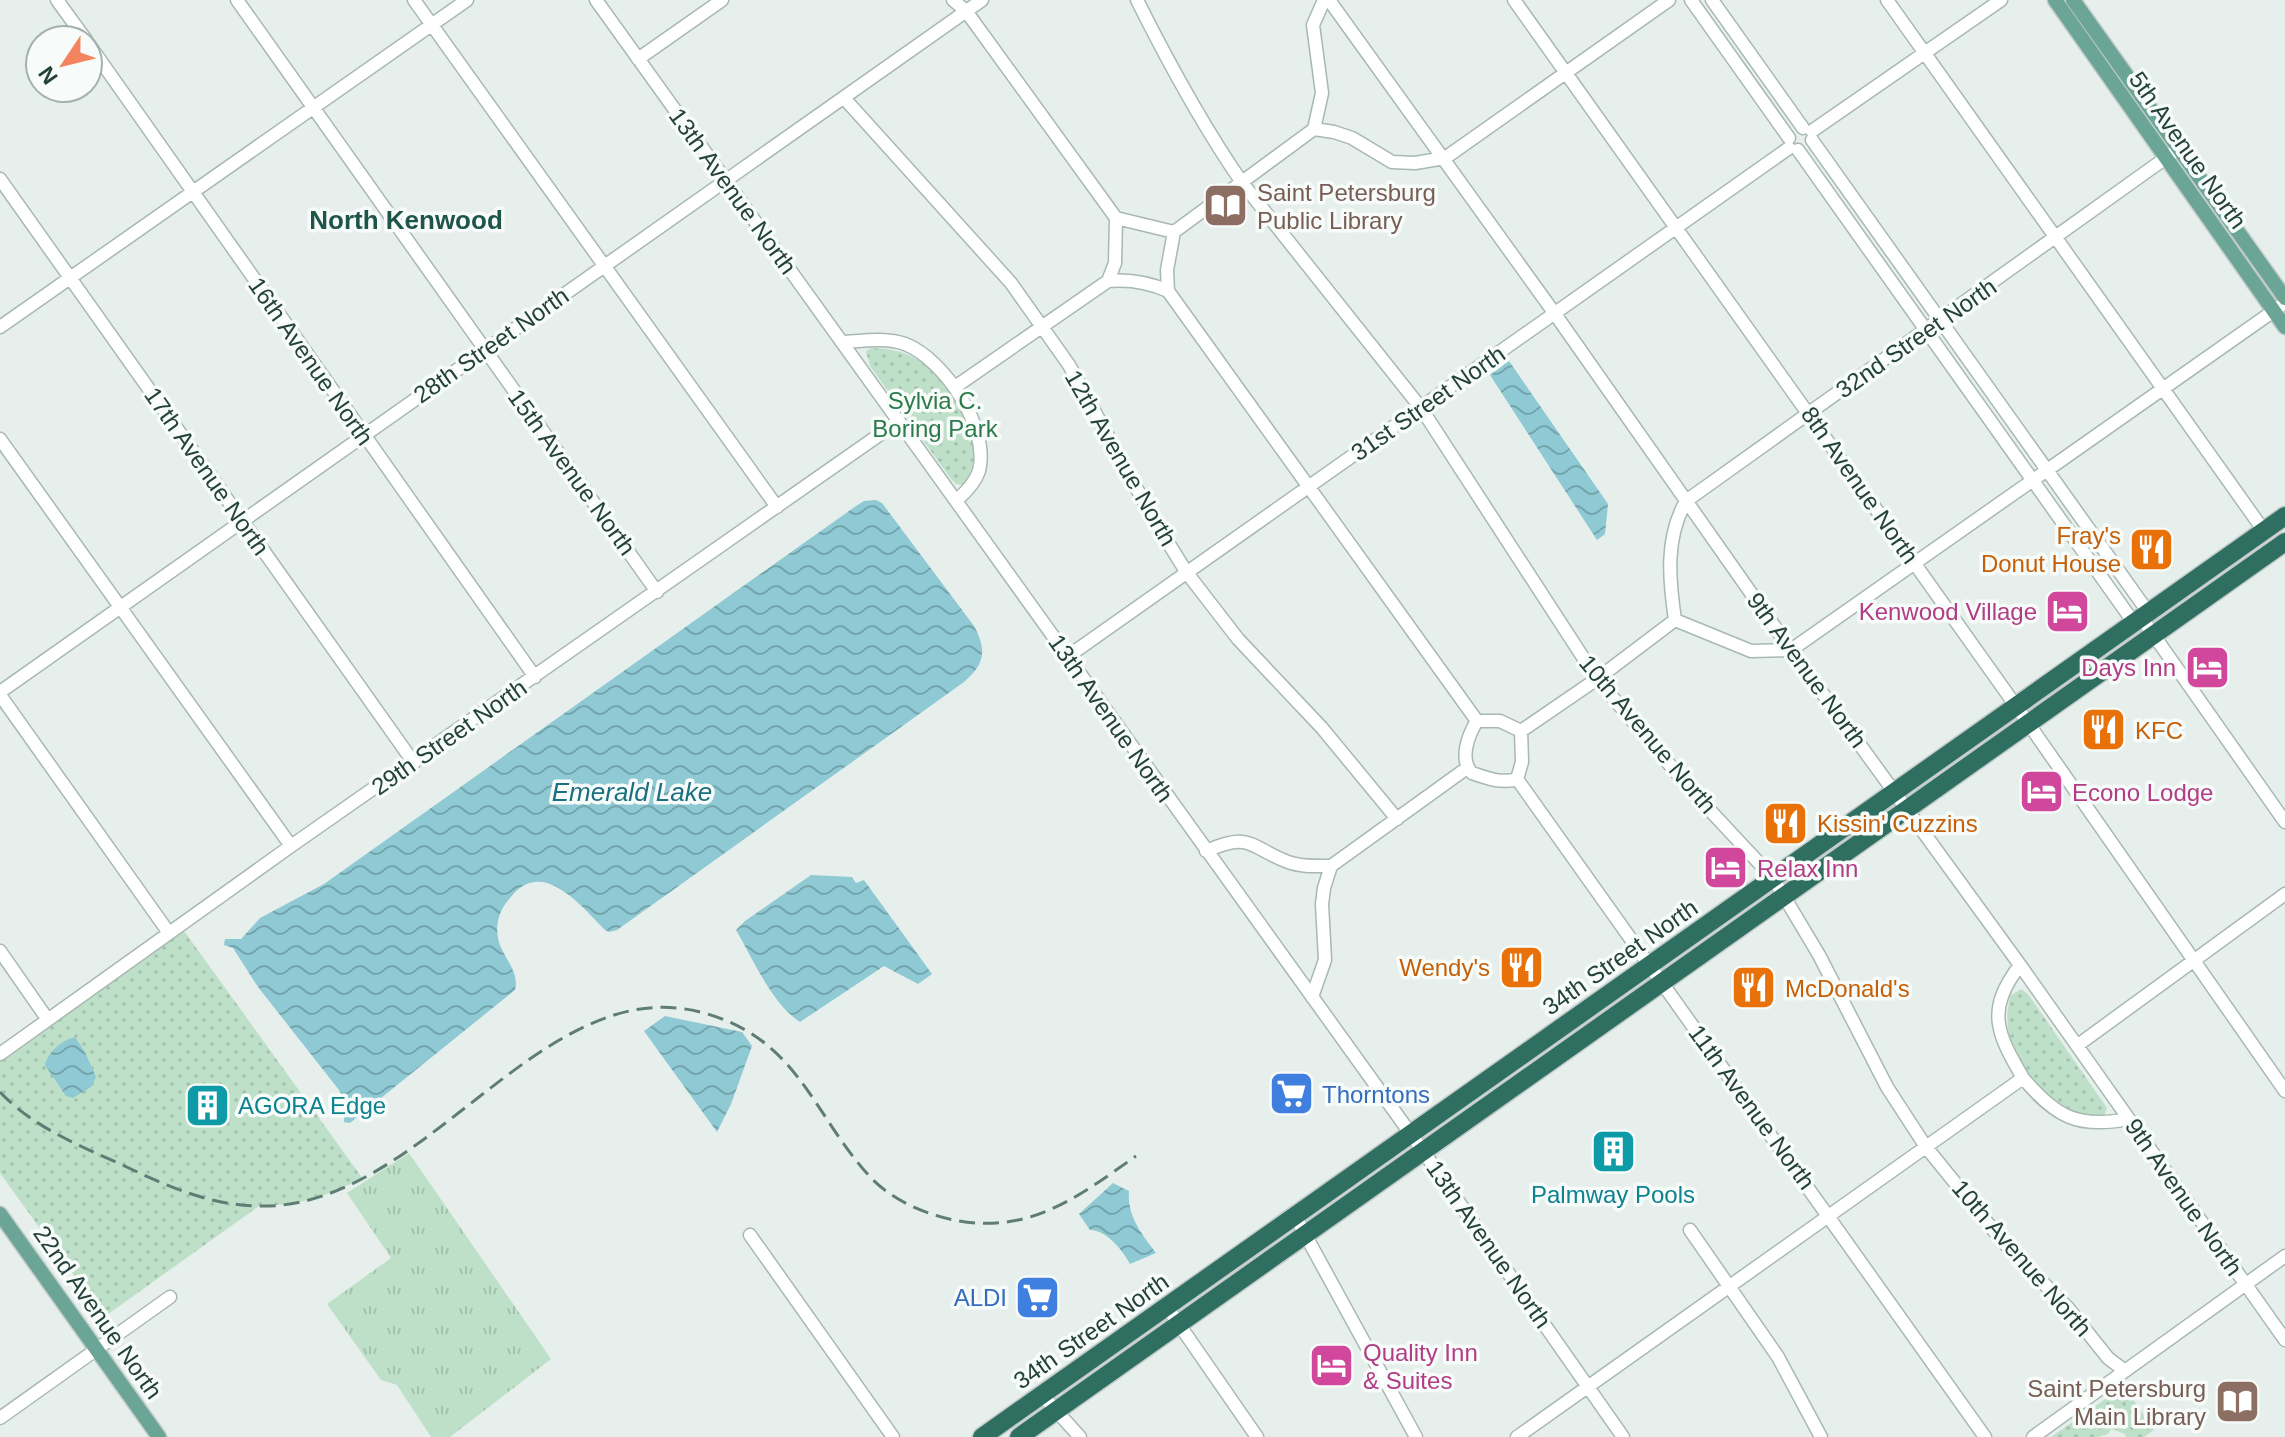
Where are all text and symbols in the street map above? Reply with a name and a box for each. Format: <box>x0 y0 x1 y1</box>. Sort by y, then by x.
north arrow <box>24 24 104 104</box>
text: N <box>33 62 63 89</box>
street label: 5th Avenue North <box>2124 66 2252 234</box>
street label: 13th Avenue North <box>664 103 802 279</box>
place label: Saint Petersburg Public Library <box>1257 179 1436 234</box>
library icon: Saint Petersburg Public Library <box>1202 182 1250 230</box>
district label: North Kenwood <box>309 205 503 235</box>
street label: 16th Avenue North <box>243 272 379 450</box>
street label: 32nd Street North <box>1831 273 2001 403</box>
street label: 28th Street North <box>408 282 574 408</box>
street label: 31st Street North <box>1346 340 1510 466</box>
street label: 12th Avenue North <box>1060 365 1182 551</box>
street label: 17th Avenue North <box>139 382 275 560</box>
street label: 15th Avenue North <box>503 384 641 560</box>
park label: Sylvia C. Boring Park <box>872 387 999 442</box>
street label: 8th Avenue North <box>1796 401 1924 569</box>
place label: Fray's Donut House <box>1981 522 2121 577</box>
restaurant icon: Fray's Donut House <box>2128 525 2176 573</box>
street label: 9th Avenue North <box>1742 587 1872 753</box>
hotel icon: Kenwood Village <box>2044 587 2092 635</box>
place label: Kenwood Village <box>1859 598 2037 625</box>
street label: 13th Avenue North <box>1043 629 1179 807</box>
hotel icon: Days Inn <box>2183 643 2231 691</box>
street label: 10th Avenue North <box>1574 649 1722 819</box>
place label: Days Inn <box>2081 654 2176 681</box>
street label: 29th Street North <box>366 674 532 800</box>
restaurant icon: KFC <box>2080 706 2128 754</box>
place label: KFC <box>2135 717 2183 744</box>
hotel icon: Econo Lodge <box>2017 768 2065 816</box>
water label: Emerald Lake <box>552 777 712 807</box>
place label: Econo Lodge <box>2072 779 2213 806</box>
restaurant icon: Kissin' Cuzzins <box>1762 799 1810 847</box>
place label: Kissin' Cuzzins <box>1817 810 1978 837</box>
hotel icon: Relax Inn <box>1702 844 1750 892</box>
place label: Relax Inn <box>1757 855 1858 882</box>
street label: 34th Street North <box>1537 894 1703 1020</box>
restaurant icon: Wendy's <box>1497 943 1545 991</box>
place label: Wendy's <box>1399 954 1490 981</box>
restaurant icon: McDonald's <box>1730 964 1778 1012</box>
place label: McDonald's <box>1785 975 1910 1002</box>
street label: 11th Avenue North <box>1683 1020 1821 1194</box>
supermarket icon: Thorntons <box>1267 1070 1315 1118</box>
building icon: AGORA Edge <box>183 1081 231 1129</box>
place label: Thorntons <box>1322 1081 1430 1108</box>
place label: AGORA Edge <box>238 1092 386 1119</box>
street label: 9th Avenue North <box>2120 1113 2248 1281</box>
building icon: Palmway Pools <box>1589 1128 1637 1176</box>
street label: 13th Avenue North <box>1421 1155 1557 1333</box>
street label: 10th Avenue North <box>1947 1174 2097 1342</box>
place label: Palmway Pools <box>1531 1181 1695 1208</box>
street label: 22nd Avenue North <box>28 1220 168 1404</box>
street label: 34th Street North <box>1008 1268 1174 1394</box>
supermarket icon: ALDI <box>1014 1273 1062 1321</box>
place label: ALDI <box>954 1284 1007 1311</box>
place label: Quality Inn & Suites <box>1363 1339 1478 1394</box>
hotel icon: Quality Inn & Suites <box>1308 1342 1356 1390</box>
place label: Saint Petersburg Main Library <box>2027 1375 2206 1430</box>
library icon: Saint Petersburg Main Library <box>2213 1378 2261 1426</box>

